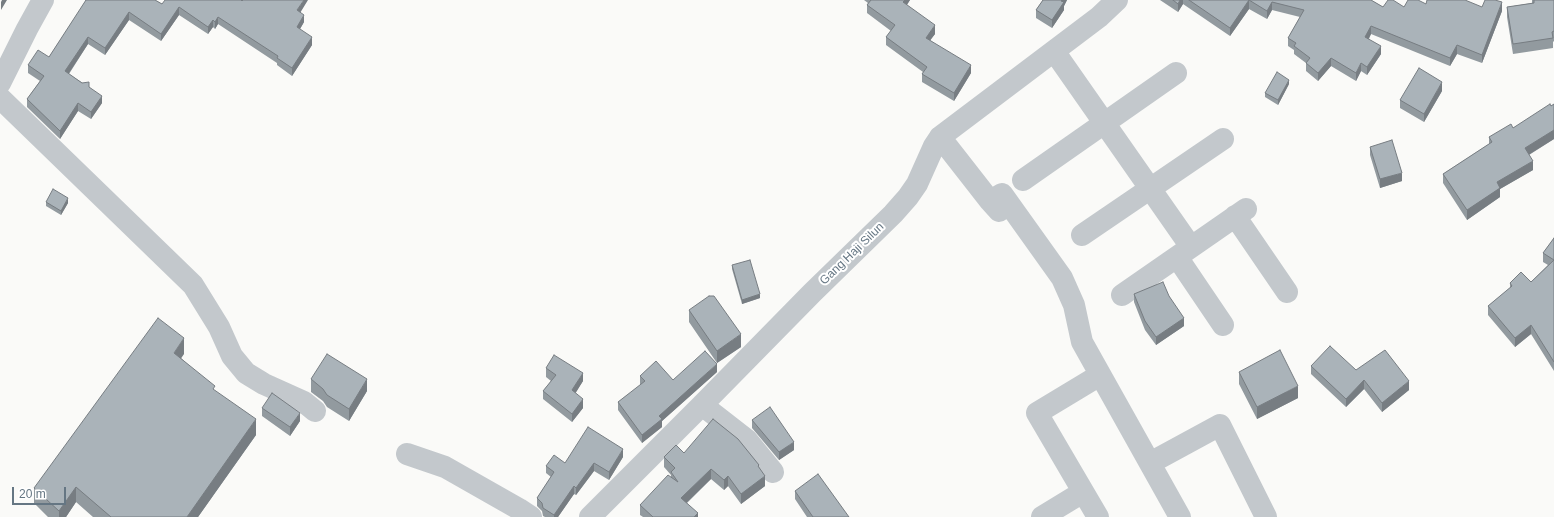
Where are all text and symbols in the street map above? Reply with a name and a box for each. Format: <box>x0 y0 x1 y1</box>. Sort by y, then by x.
street label: Gang Haji Silun <box>817 220 887 288</box>
scale bar <box>14 479 68 505</box>
text: 20 m <box>19 487 46 501</box>

